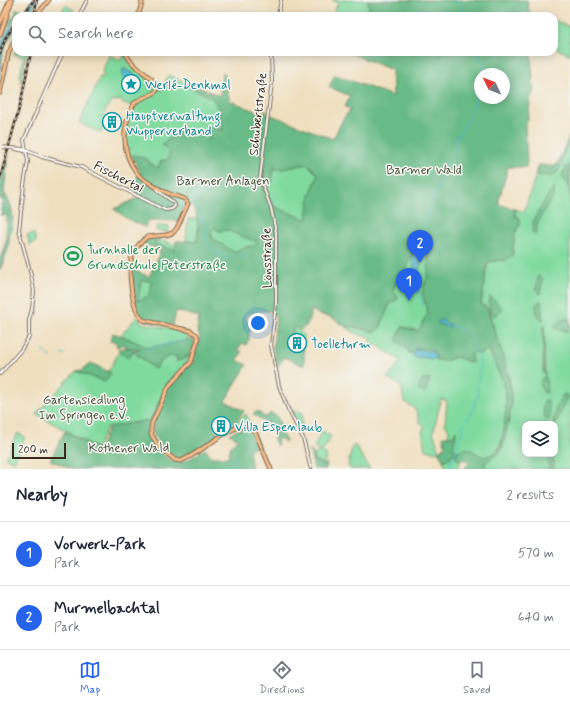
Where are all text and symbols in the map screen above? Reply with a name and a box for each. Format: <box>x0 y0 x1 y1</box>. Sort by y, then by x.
search box <box>12 12 558 56</box>
icon: search <box>26 23 48 45</box>
text: Search here <box>58 24 134 44</box>
north arrow <box>474 68 510 104</box>
street label: Schubertstraße <box>246 72 271 157</box>
place icon: Werlé-Denkmal <box>120 73 142 95</box>
place label: Werlé-Denkmal <box>145 77 231 94</box>
place label: Hauptverwaltung Wupperverband <box>126 108 220 140</box>
building icon: Hauptverwaltung Wupperverband <box>101 111 123 133</box>
street label: Fischertal <box>91 158 146 197</box>
park label: Barmer Wald <box>386 162 462 179</box>
park label: Barmer Anlagen <box>176 173 270 190</box>
street label: Lönsstraße <box>258 228 277 288</box>
pin: 2 <box>407 230 433 263</box>
place label: Turnhalle der Grundschule Peterstraße <box>87 242 226 274</box>
sports icon: Turnhalle der Grundschule Peterstraße <box>62 245 84 267</box>
pin: 1 <box>396 268 422 301</box>
your location <box>248 313 268 333</box>
building icon: Toelleturm <box>286 332 308 354</box>
place label: Toelleturm <box>311 336 371 353</box>
park label: Gartensiedlung Im Springen e.V. <box>39 392 129 425</box>
building icon: Villa Espenlaub <box>210 415 232 437</box>
place label: Villa Espenlaub <box>235 419 322 436</box>
map controls <box>522 421 558 457</box>
button: layers <box>522 421 558 457</box>
park label: Kothener Wald <box>89 440 169 457</box>
scale bar <box>12 441 66 460</box>
text: 200 m <box>18 443 48 457</box>
text: Nearby <box>16 484 68 506</box>
text: 2 results <box>507 487 554 504</box>
text: Vorwerk-Park <box>54 535 146 555</box>
text: 1 <box>26 545 32 562</box>
text: 570 m <box>518 545 554 562</box>
text: Park <box>54 555 80 572</box>
text: Murmelbachtal <box>54 599 160 619</box>
text: 2 <box>26 609 32 626</box>
text: 640 m <box>518 609 554 626</box>
text: Park <box>54 619 80 636</box>
tab: Map <box>79 659 101 697</box>
tab: Directions <box>259 659 305 697</box>
tab: Saved <box>463 659 491 697</box>

